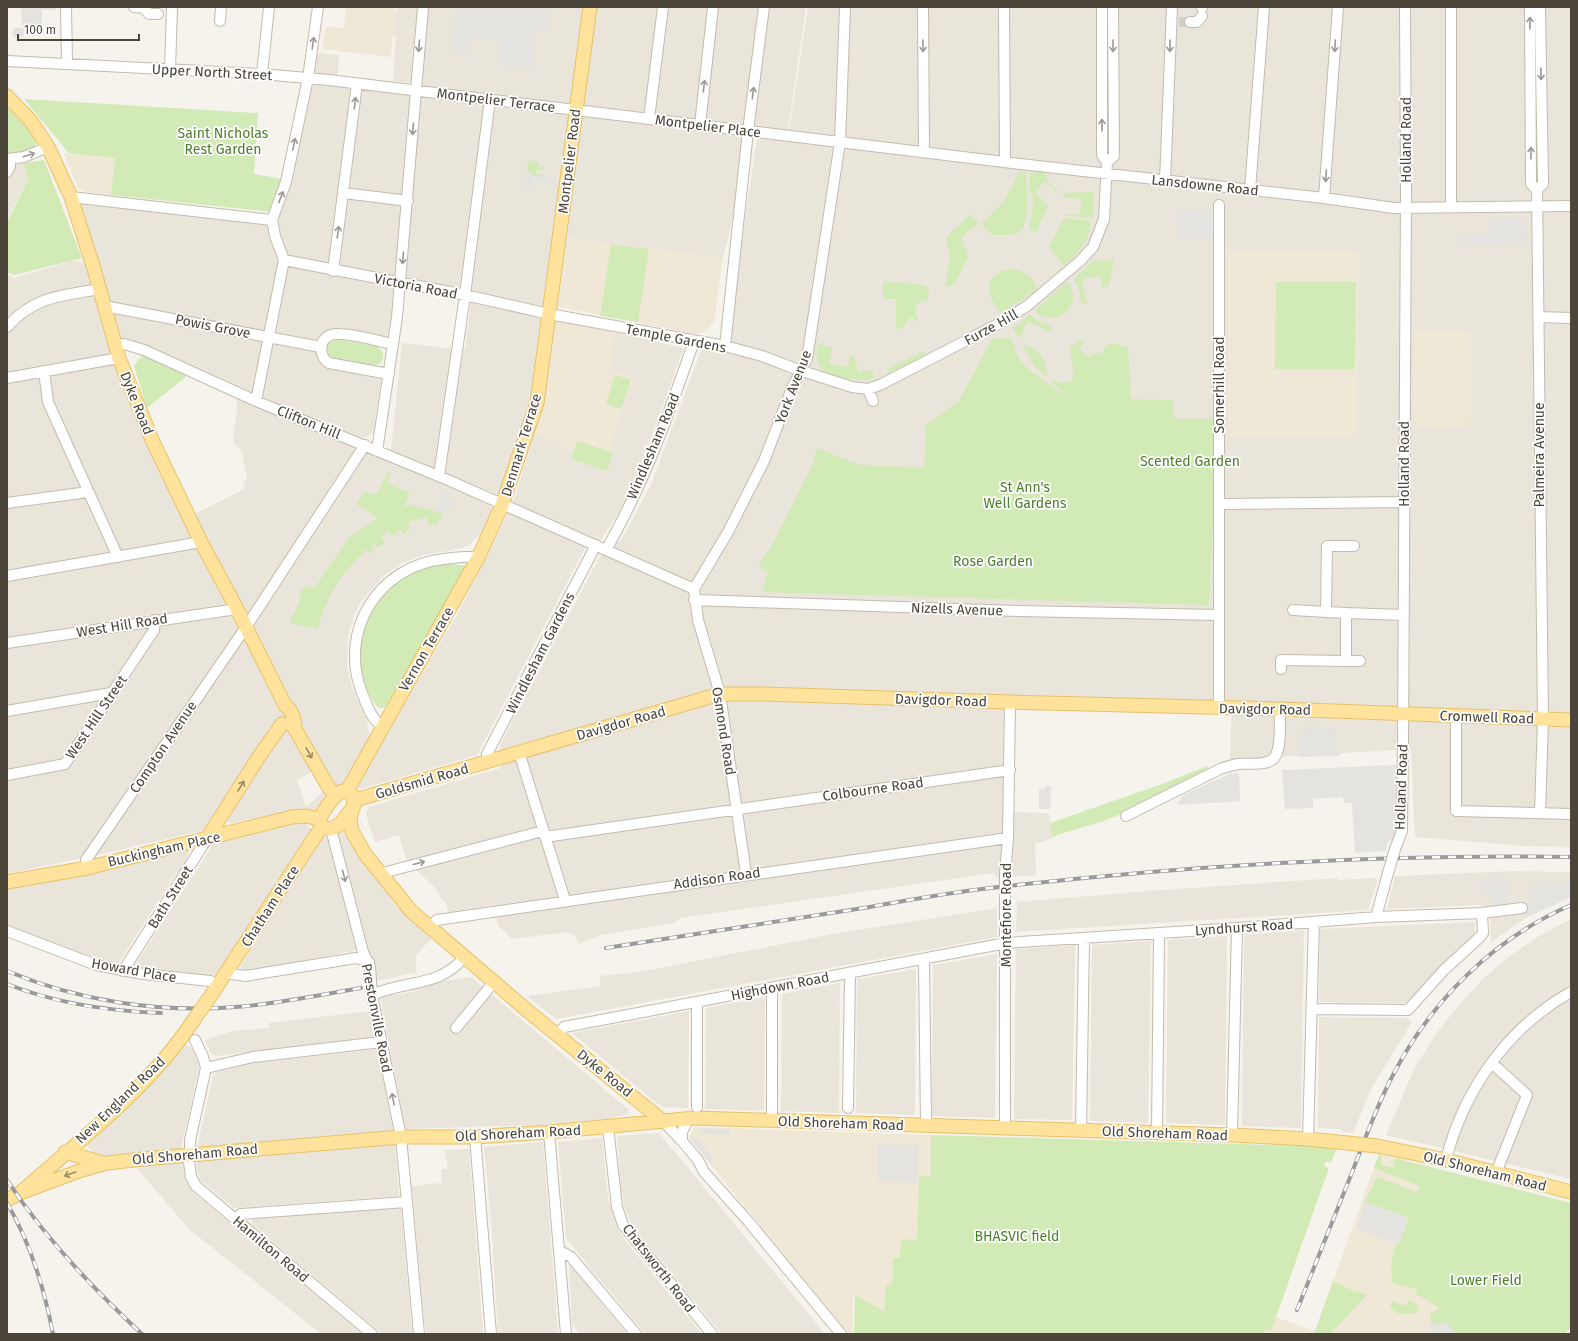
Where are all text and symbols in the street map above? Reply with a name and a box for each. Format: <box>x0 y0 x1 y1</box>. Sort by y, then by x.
scale bar <box>18 16 139 42</box>
one-way arrow <box>1526 17 1534 30</box>
text: 100 m <box>24 23 56 37</box>
one-way arrow <box>309 37 317 50</box>
one-way arrow <box>416 39 423 52</box>
one-way arrow <box>919 39 927 52</box>
one-way arrow <box>1110 39 1117 52</box>
one-way arrow <box>1167 39 1174 52</box>
one-way arrow <box>1332 39 1339 52</box>
street label: Upper North Street <box>151 61 274 84</box>
one-way arrow <box>1537 67 1545 80</box>
one-way arrow <box>700 80 708 93</box>
street label: Montpelier Terrace <box>436 85 556 116</box>
one-way arrow <box>749 86 757 99</box>
one-way arrow <box>351 97 359 110</box>
street label: Holland Road <box>1398 97 1415 183</box>
street label: Montpelier Road <box>555 108 584 214</box>
street label: Montpelier Place <box>654 112 762 141</box>
one-way arrow <box>1098 119 1106 132</box>
one-way arrow <box>409 122 416 135</box>
park label: Saint Nicholas Rest Garden <box>178 125 269 158</box>
one-way arrow <box>291 138 299 151</box>
one-way arrow <box>1527 147 1535 160</box>
one-way arrow <box>23 151 36 158</box>
one-way arrow <box>1322 169 1329 182</box>
street label: Lansdowne Road <box>1151 171 1259 200</box>
one-way arrow <box>278 190 285 203</box>
one-way arrow <box>334 226 342 239</box>
one-way arrow <box>399 251 406 264</box>
street label: Victoria Road <box>373 270 459 303</box>
street label: Furze Hill <box>961 306 1021 349</box>
street label: Powis Grove <box>174 311 252 342</box>
street label: Temple Gardens <box>624 320 728 357</box>
street label: Somerhill Road <box>1211 336 1228 434</box>
street label: York Avenue <box>772 348 815 427</box>
street label: Dyke Road <box>116 369 157 437</box>
street label: Windlesham Road <box>623 390 684 502</box>
street label: Denmark Terrace <box>498 392 545 499</box>
street label: Clifton Hill <box>275 402 343 443</box>
street label: Palmeira Avenue <box>1531 402 1548 508</box>
street label: Holland Road <box>1396 421 1413 507</box>
park label: Scented Garden <box>1140 453 1240 470</box>
park label: St Ann's Well Gardens <box>983 479 1067 512</box>
park label: Rose Garden <box>953 553 1033 570</box>
street label: Windlesham Gardens <box>502 589 579 717</box>
street label: Nizells Avenue <box>911 599 1003 620</box>
street label: Vernon Terrace <box>395 604 458 695</box>
street label: West Hill Road <box>75 610 169 641</box>
street label: West Hill Street <box>62 671 131 763</box>
street label: Osmond Road <box>708 686 739 776</box>
street label: Davigdor Road <box>895 690 987 711</box>
street label: Compton Avenue <box>126 698 201 797</box>
street label: Davigdor Road <box>1219 700 1311 719</box>
street label: Davigdor Road <box>575 703 668 744</box>
street label: Cromwell Road <box>1439 707 1535 728</box>
street label: Holland Road <box>1392 744 1411 830</box>
one-way arrow <box>305 747 313 759</box>
street label: Goldsmid Road <box>374 760 471 803</box>
street label: Colbourne Road <box>822 774 925 805</box>
one-way arrow <box>237 781 245 792</box>
street label: Buckingham Place <box>106 828 222 871</box>
one-way arrow <box>412 859 425 866</box>
street label: Bath Street <box>144 862 197 932</box>
street label: Chatham Place <box>238 862 303 950</box>
street label: Montefiore Road <box>998 863 1015 967</box>
street label: Addison Road <box>672 864 762 893</box>
one-way arrow <box>340 869 348 882</box>
street label: Lyndhurst Road <box>1194 916 1294 939</box>
street label: Howard Place <box>90 955 178 986</box>
street label: Prestonville Road <box>358 962 395 1074</box>
street label: Highdown Road <box>730 969 831 1004</box>
street label: Dyke Road <box>573 1046 636 1101</box>
street label: New England Road <box>72 1053 169 1147</box>
one-way arrow <box>389 1093 397 1106</box>
street label: Old Shoreham Road <box>778 1113 904 1134</box>
street label: Old Shoreham Road <box>455 1122 582 1145</box>
street label: Old Shoreham Road <box>1102 1123 1228 1144</box>
street label: Old Shoreham Road <box>131 1141 259 1168</box>
street label: Old Shoreham Road <box>1422 1148 1548 1195</box>
one-way arrow <box>63 1171 76 1178</box>
street label: Hamilton Road <box>229 1213 312 1286</box>
street label: Chatsworth Road <box>619 1221 699 1316</box>
park label: BHASVIC field <box>975 1228 1059 1245</box>
park label: Lower Field <box>1450 1272 1522 1289</box>

